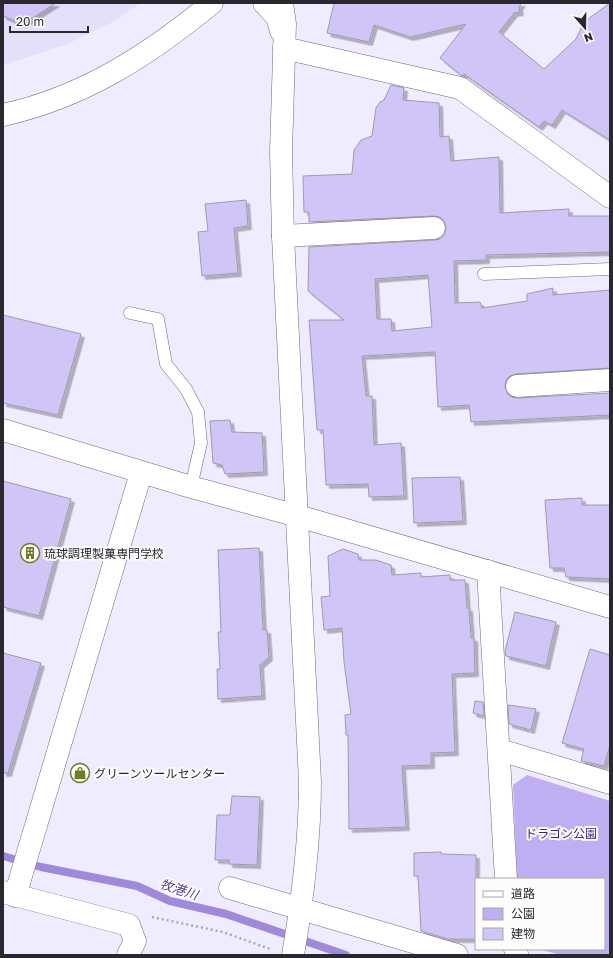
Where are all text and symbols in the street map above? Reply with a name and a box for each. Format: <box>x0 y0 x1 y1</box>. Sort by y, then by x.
scale bar <box>10 8 88 34</box>
north arrow <box>565 8 605 48</box>
text: 20 m <box>16 14 44 29</box>
text: N <box>582 30 595 45</box>
building icon: 琉球調理製菓専門学校 <box>19 542 41 564</box>
place label: 琉球調理製菓専門学校 <box>44 546 164 561</box>
shop icon: グリーンツールセンター <box>69 762 91 784</box>
place label: グリーンツールセンター <box>94 766 225 781</box>
park label: ドラゴン公園 <box>525 826 597 841</box>
water label: 牧港川 <box>158 875 202 903</box>
legend <box>475 878 605 950</box>
text: 道路 <box>511 886 535 901</box>
text: 公園 <box>511 906 535 921</box>
text: 建物 <box>511 926 535 941</box>

